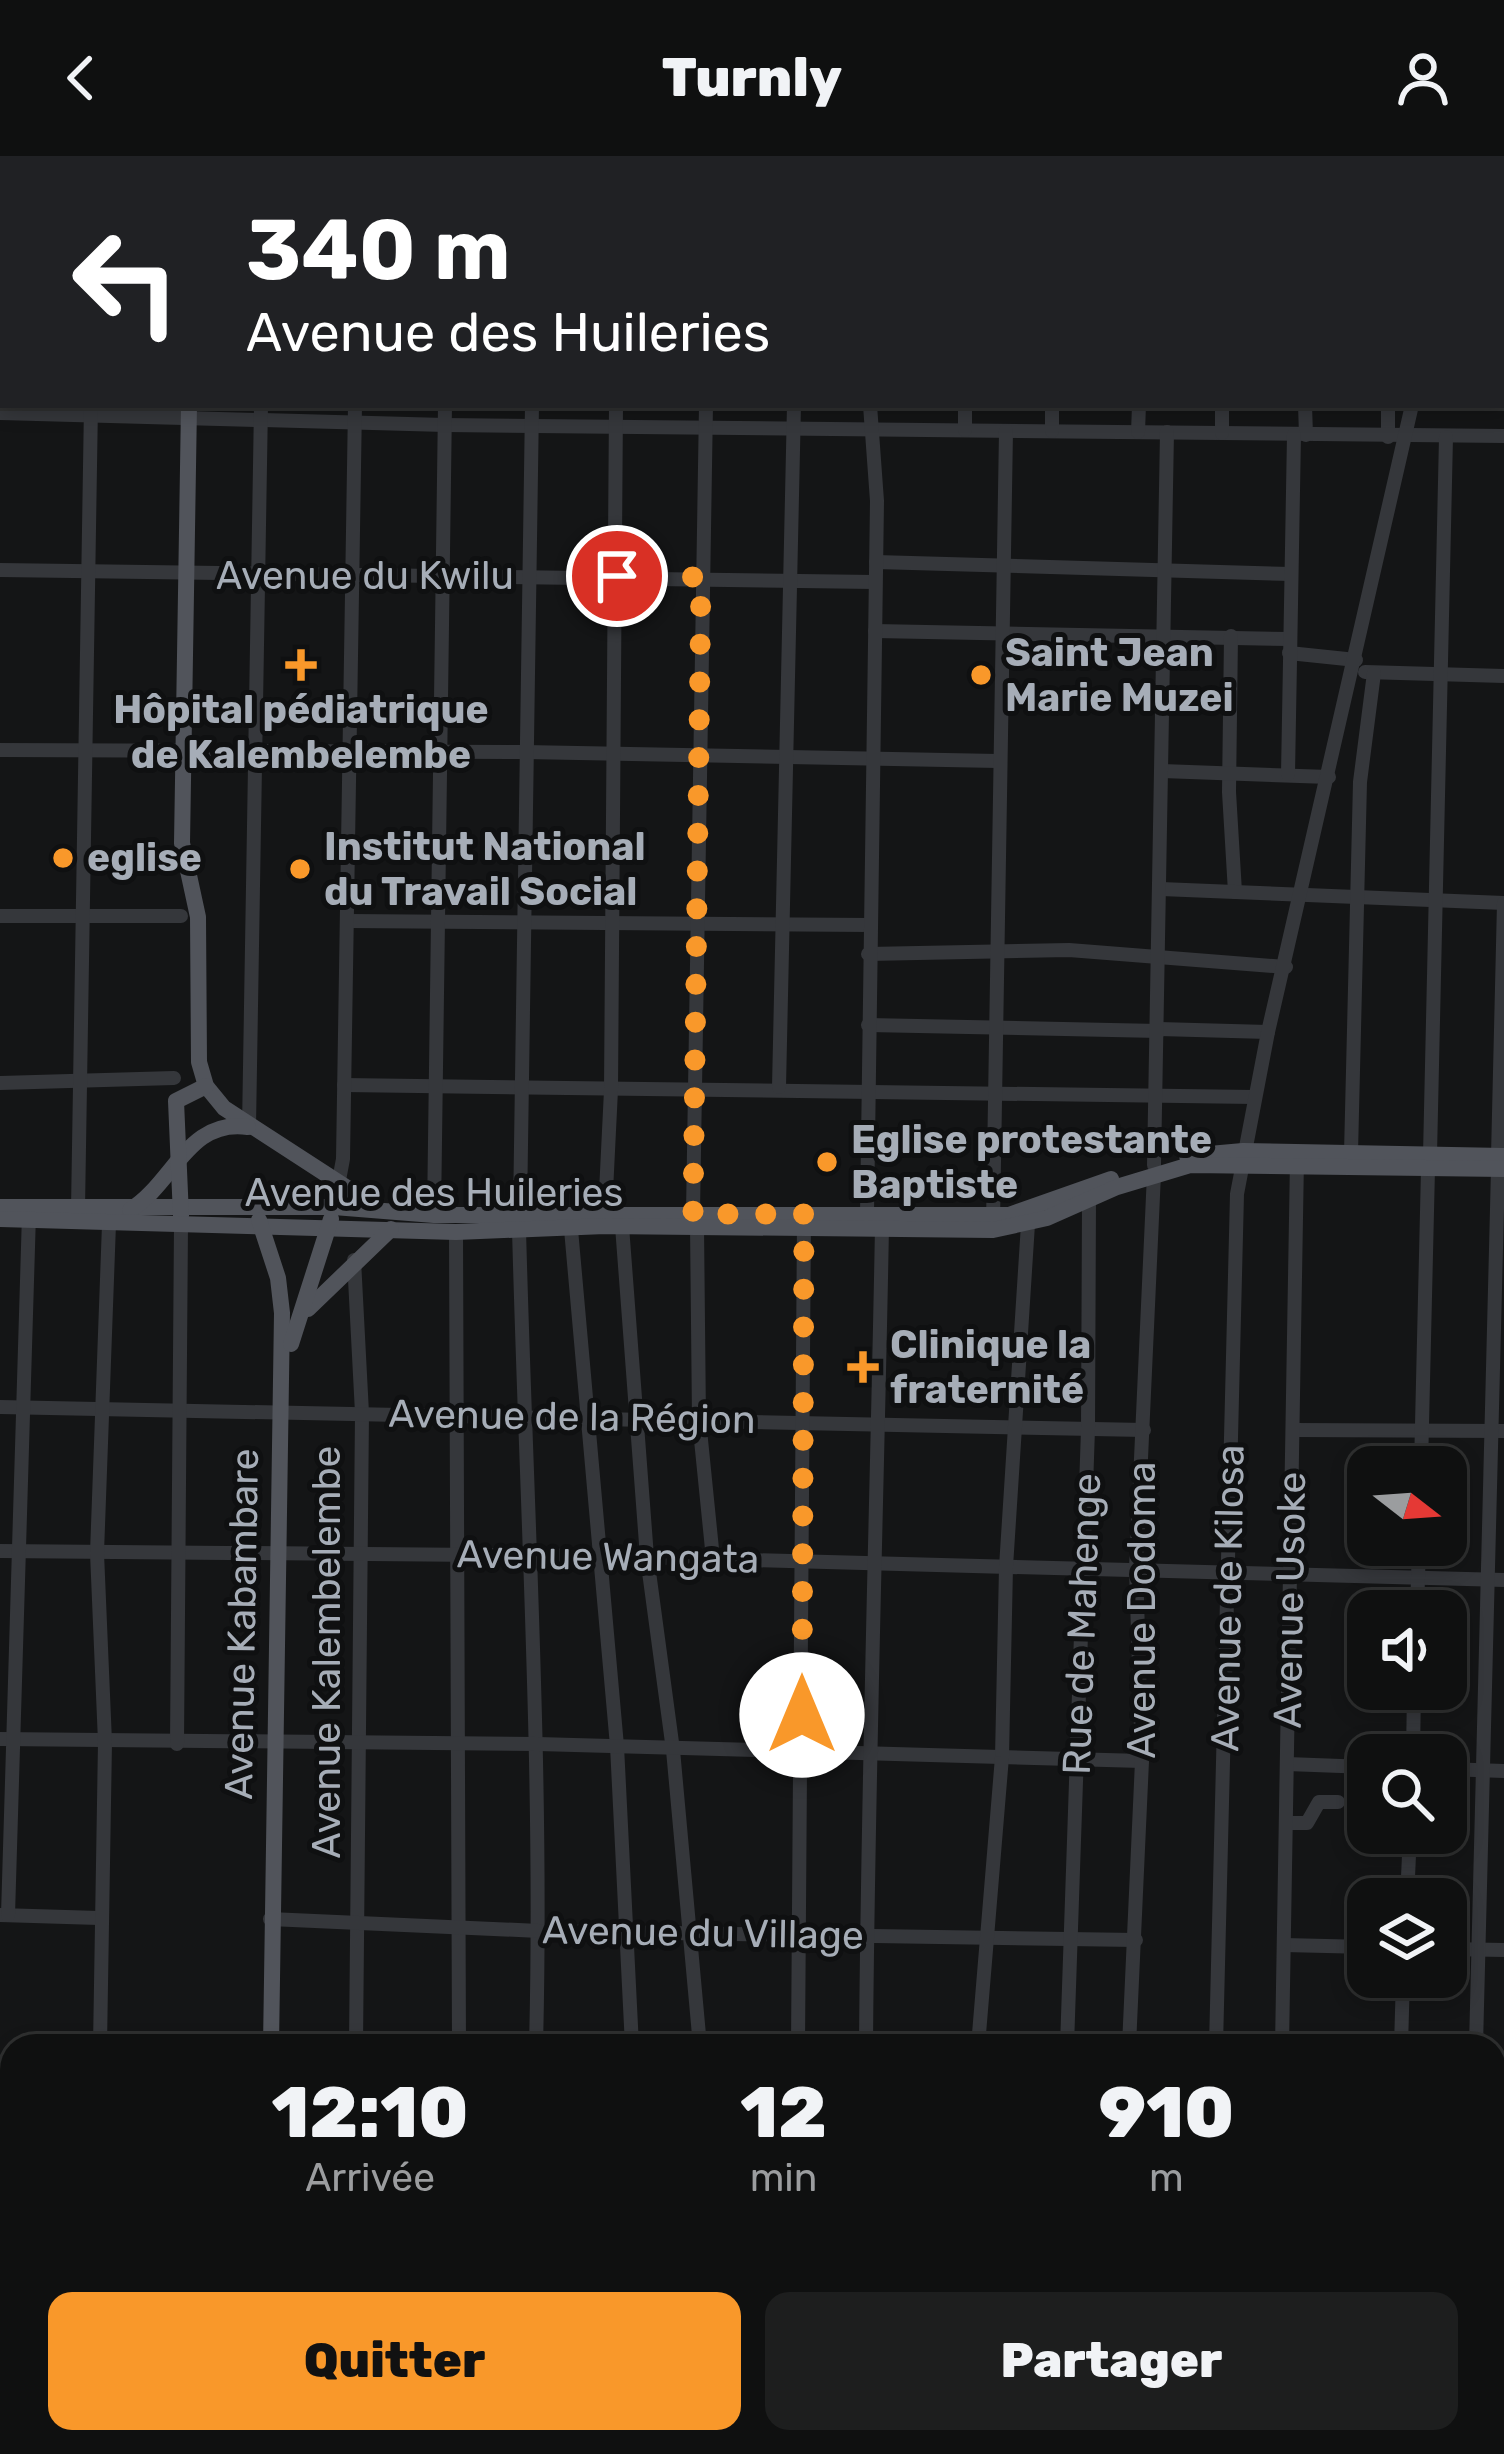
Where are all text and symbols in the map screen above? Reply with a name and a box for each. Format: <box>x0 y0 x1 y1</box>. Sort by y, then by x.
icon: back <box>48 45 114 111</box>
icon: person <box>1390 45 1456 111</box>
text: Turnly <box>662 46 842 110</box>
text: 340 m <box>246 200 511 300</box>
icon: left <box>48 204 204 360</box>
text: Avenue des Huileries <box>246 301 770 365</box>
pin <box>566 525 668 627</box>
icon: arrive <box>584 543 650 609</box>
street label: Avenue du Kwilu <box>216 553 514 599</box>
place label: Saint Jean Marie Muzei <box>1005 630 1234 721</box>
marker: Hôpital pédiatrique de Kalembelembe <box>285 649 317 681</box>
marker: Saint Jean Marie Muzei <box>968 662 994 688</box>
place label: Hôpital pédiatrique de Kalembelembe <box>113 687 489 778</box>
place label: Institut National du Travail Social <box>324 824 646 915</box>
place label: eglise <box>87 835 202 881</box>
marker: eglise <box>50 845 76 871</box>
marker: Institut National du Travail Social <box>287 856 313 882</box>
place label: Eglise protestante Baptiste <box>851 1117 1212 1208</box>
marker: Eglise protestante Baptiste <box>814 1149 840 1175</box>
street label: Avenue des Huileries <box>245 1170 623 1216</box>
place label: Clinique la fraternité <box>890 1322 1091 1413</box>
marker: Clinique la fraternité <box>847 1351 879 1383</box>
street label: Avenue de la Région <box>388 1391 756 1443</box>
street label: Avenue de Kilosa <box>1202 1444 1254 1752</box>
street label: Avenue Kalembelembe <box>304 1446 350 1858</box>
north arrow <box>1347 1446 1467 1566</box>
map controls <box>1347 1446 1467 1998</box>
street label: Avenue Kabambare <box>216 1448 268 1800</box>
street label: Avenue Dodoma <box>1119 1461 1165 1759</box>
street label: Avenue Usoke <box>1265 1471 1315 1729</box>
street label: Rue de Mahenge <box>1054 1472 1110 1776</box>
street label: Avenue Wangata <box>456 1531 760 1583</box>
button: sound <box>1347 1590 1467 1710</box>
position arrow <box>739 1652 865 1778</box>
button: search <box>1347 1734 1467 1854</box>
button: layers <box>1347 1878 1467 1998</box>
street label: Avenue du Village <box>542 1907 864 1959</box>
text: 12:10 <box>272 2070 469 2155</box>
text: 12 <box>740 2070 827 2155</box>
text: 910 <box>1098 2070 1234 2155</box>
text: Arrivée <box>305 2155 435 2201</box>
text: min <box>750 2155 817 2201</box>
text: m <box>1149 2155 1184 2201</box>
button: Quitter <box>48 2292 741 2430</box>
button: Partager <box>765 2292 1458 2430</box>

